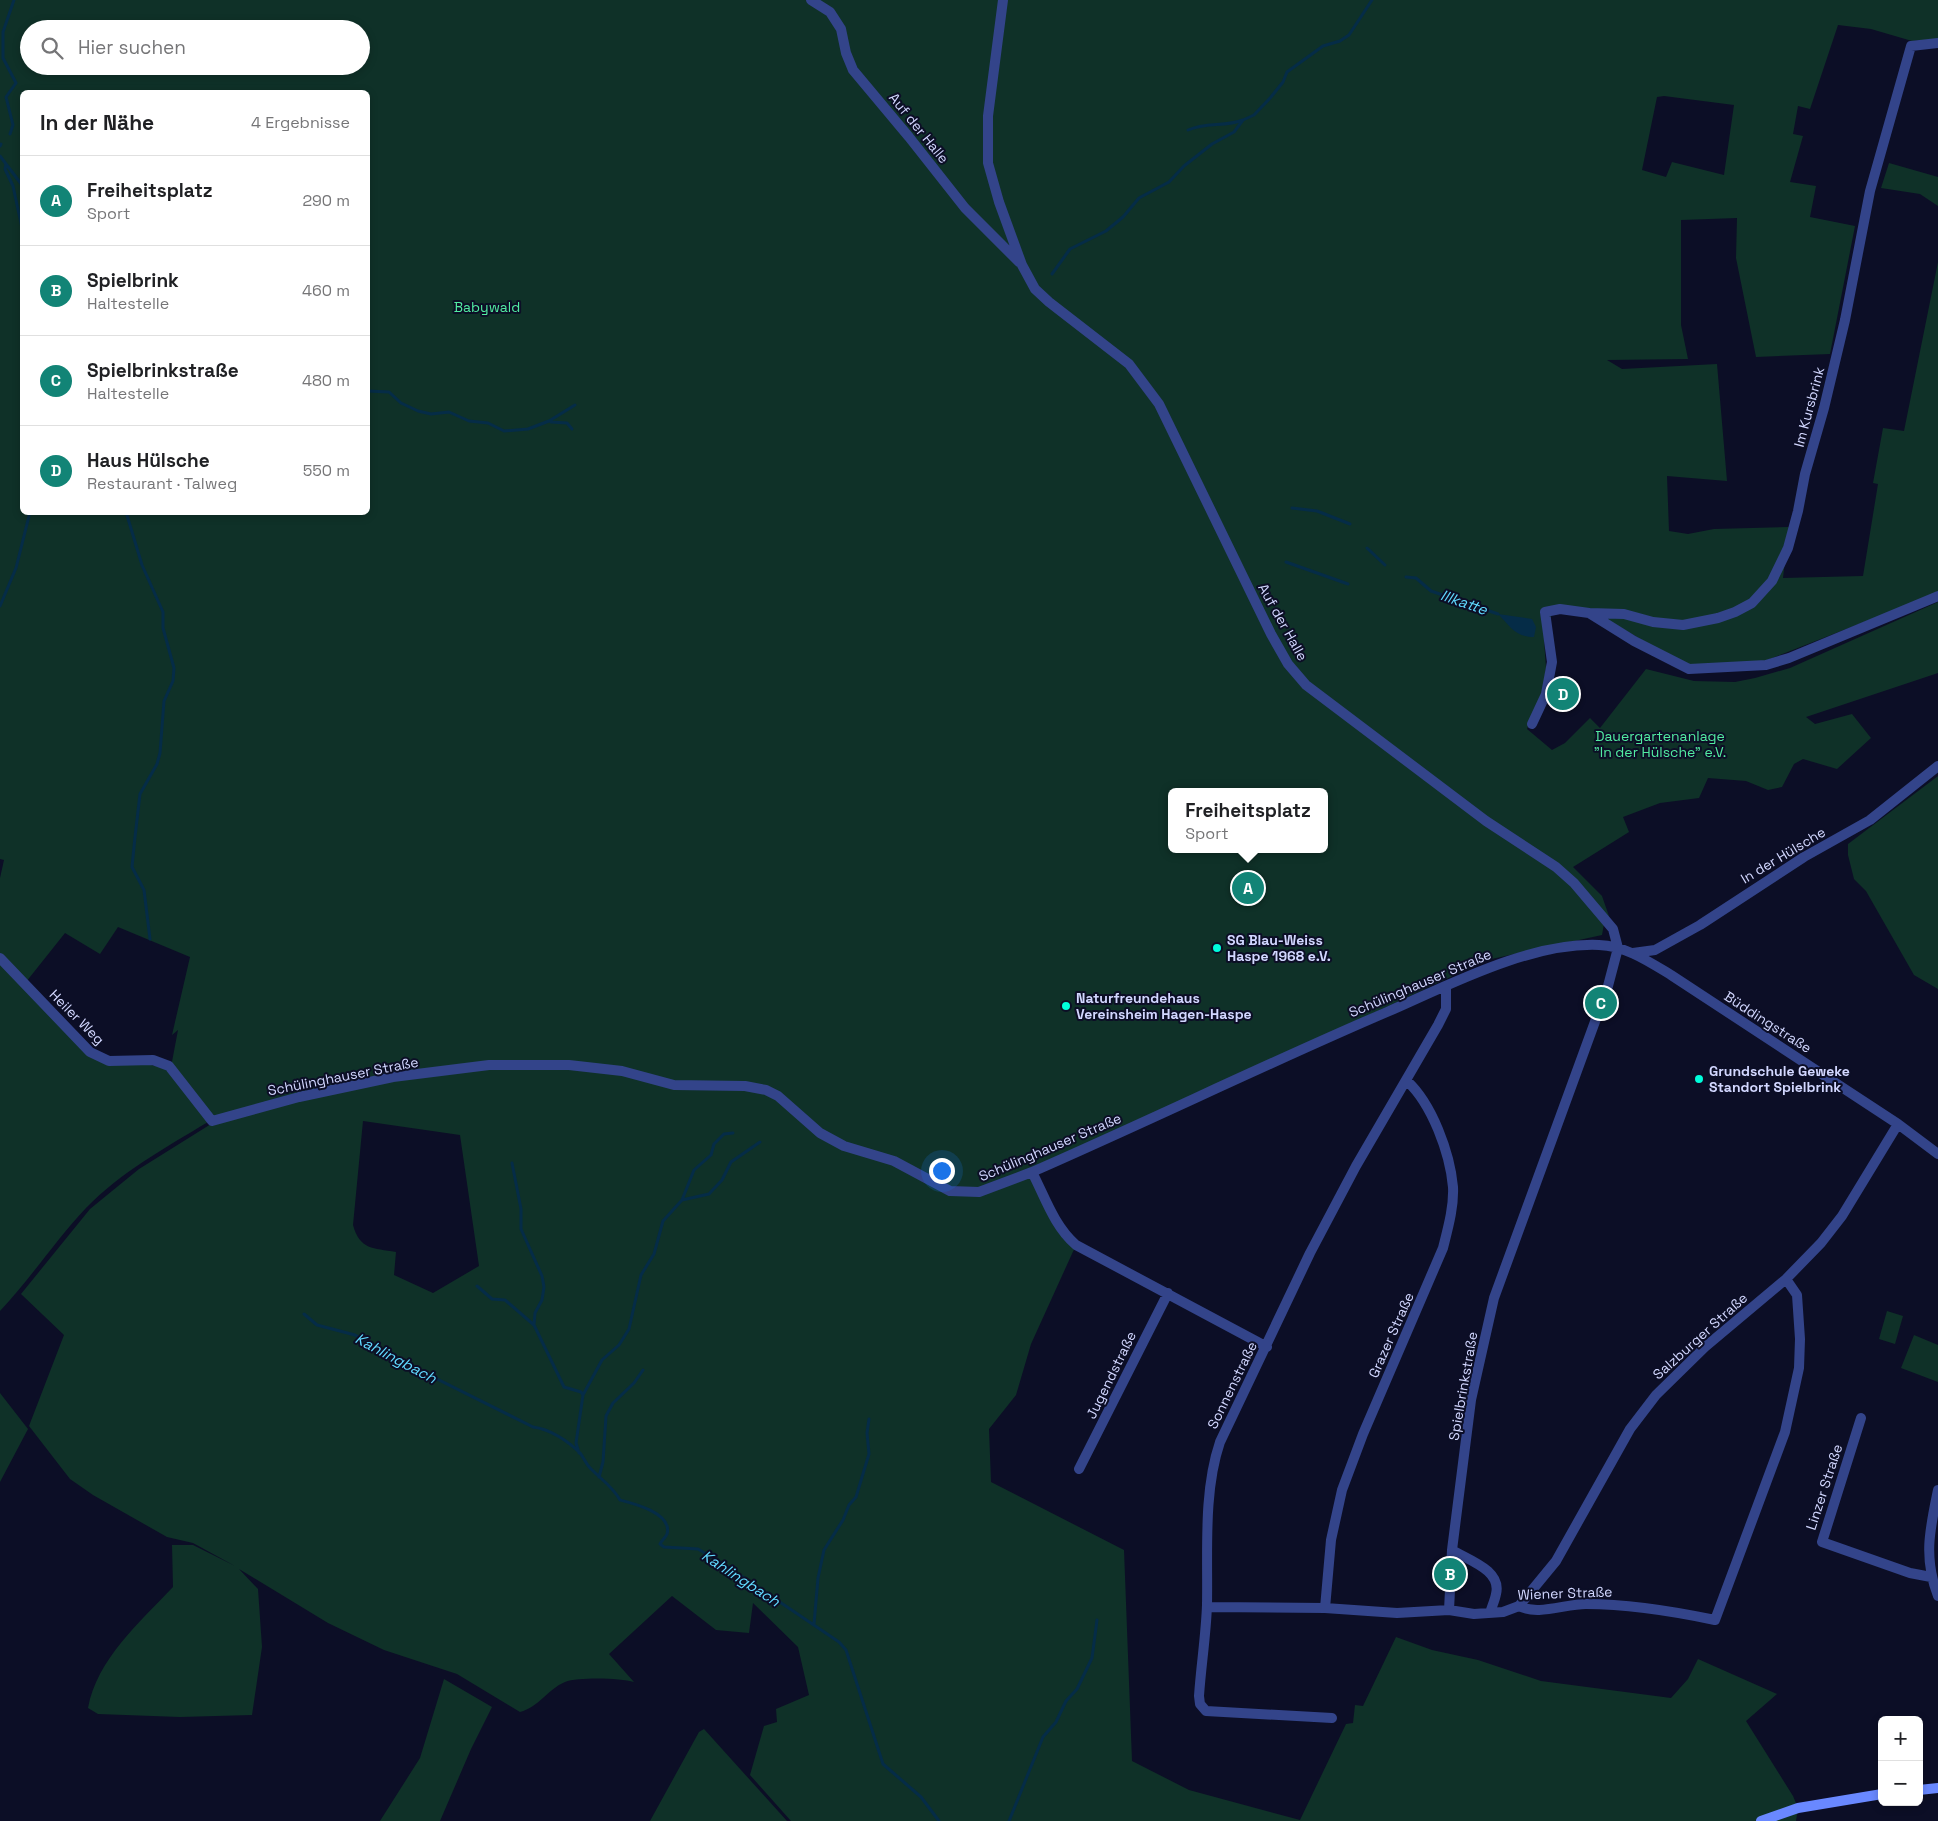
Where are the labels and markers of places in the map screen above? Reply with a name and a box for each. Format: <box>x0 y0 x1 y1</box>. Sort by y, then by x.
pin: D <box>1547 675 1579 713</box>
pin: A <box>1232 869 1264 907</box>
place label: SG Blau-Weiss Haspe 1968 e.V. <box>1227 931 1331 965</box>
marker: SG Blau-Weiss Haspe 1968 e.V. <box>1211 942 1223 954</box>
pin: C <box>1585 984 1617 1022</box>
place label: Naturfreundehaus Vereinsheim Hagen-Haspe <box>1076 989 1252 1023</box>
marker: Naturfreundehaus Vereinsheim Hagen-Haspe <box>1060 1000 1072 1012</box>
place label: Grundschule Geweke Standort Spielbrink <box>1709 1062 1850 1096</box>
marker: Grundschule Geweke Standort Spielbrink <box>1693 1073 1705 1085</box>
pin: B <box>1434 1555 1466 1593</box>

